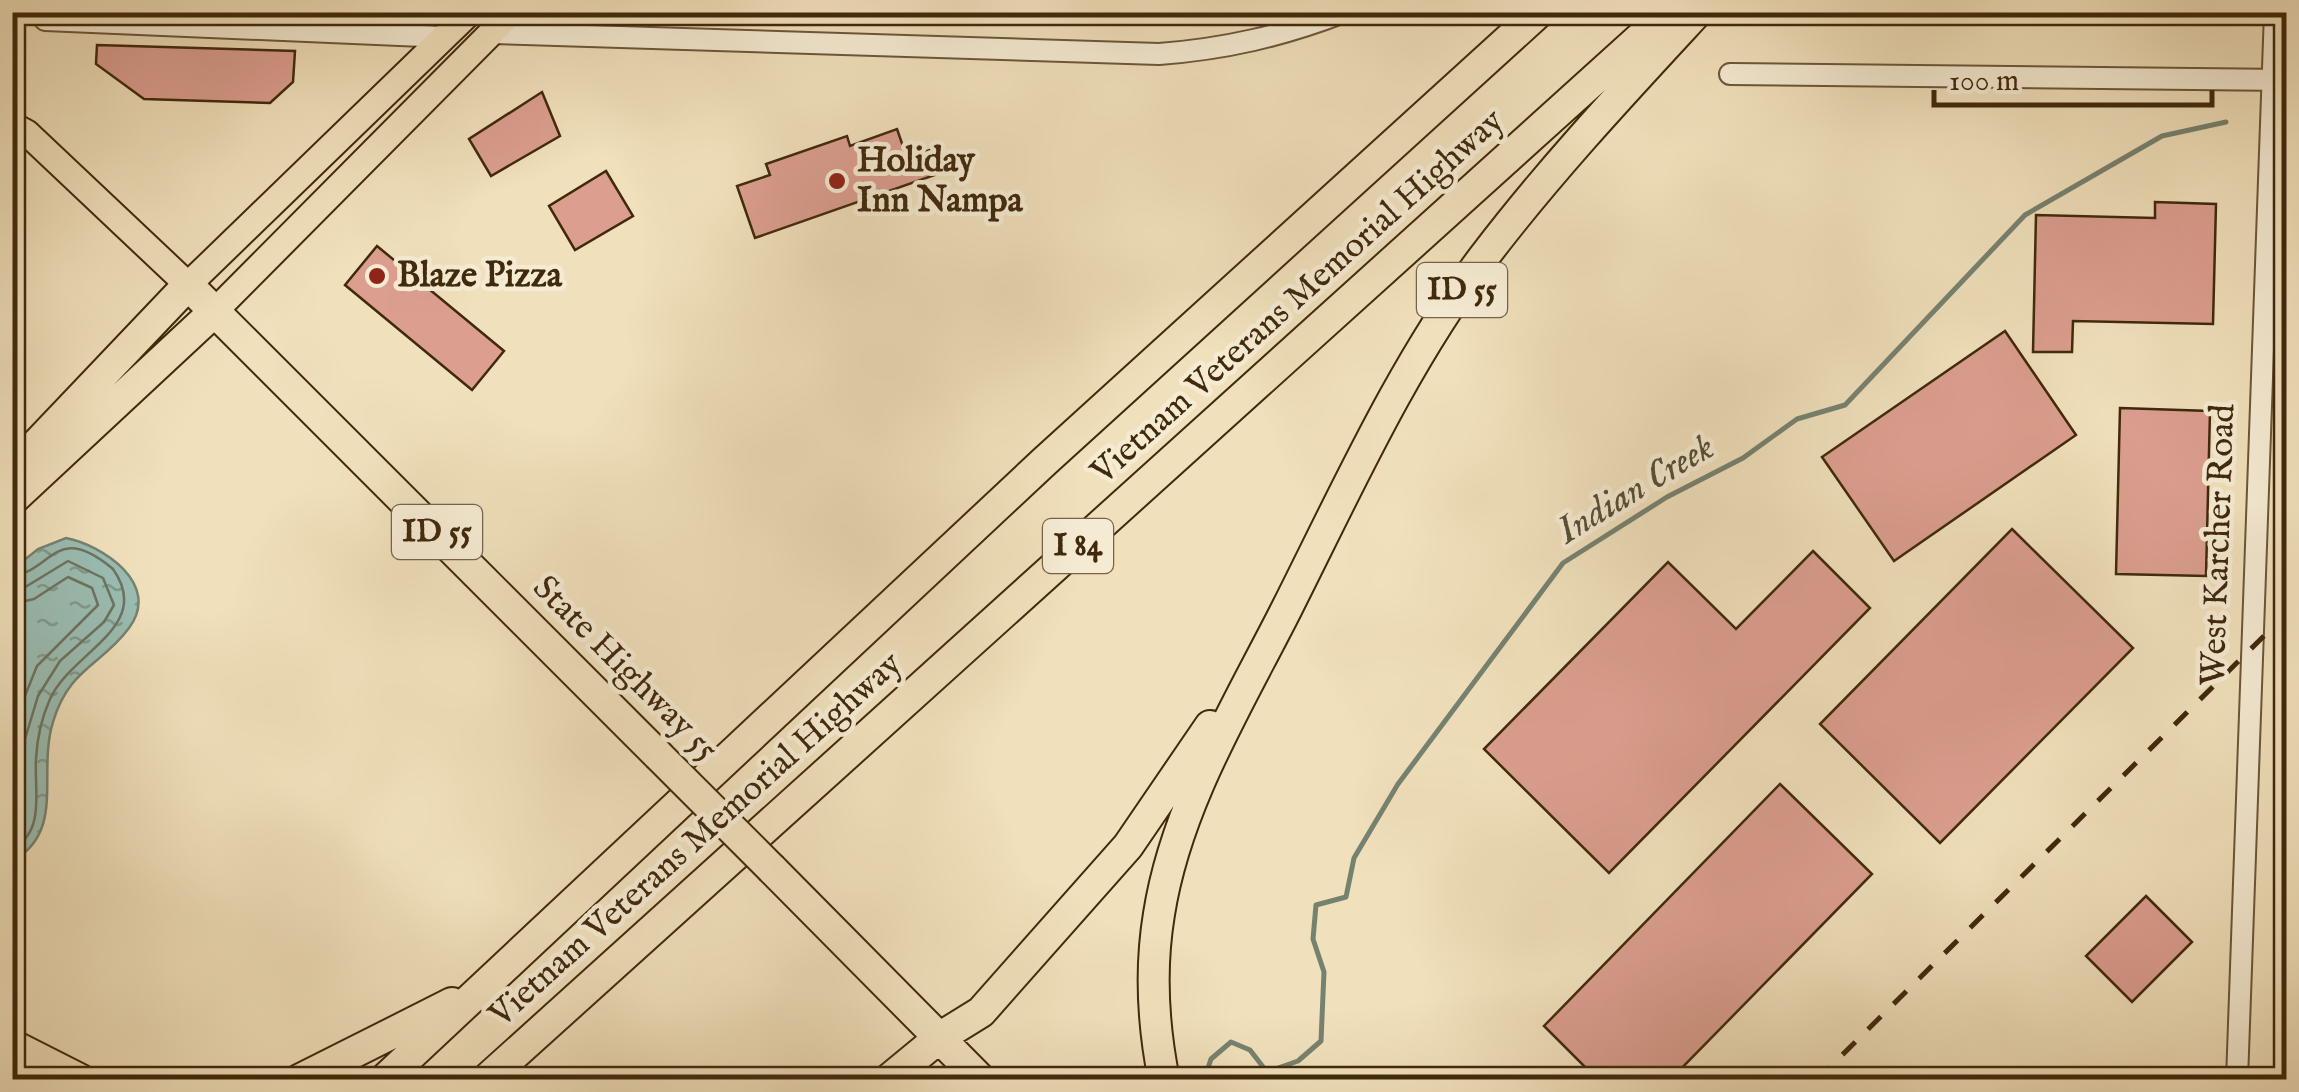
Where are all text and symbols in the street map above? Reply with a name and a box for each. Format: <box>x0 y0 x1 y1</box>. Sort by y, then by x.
scale bar <box>1934 45 2212 107</box>
text: 100 m <box>1949 63 2019 101</box>
street label: Vietnam Veterans Memorial Highway <box>1081 99 1515 495</box>
place label: Holiday Inn Nampa <box>857 139 1023 224</box>
marker: Holiday Inn Nampa <box>826 170 848 192</box>
place label: Blaze Pizza <box>397 254 563 299</box>
road number: ID 55 <box>1417 263 1507 317</box>
marker: Blaze Pizza <box>366 265 388 287</box>
street label: West Karcher Road <box>2192 403 2246 687</box>
water label: Indian Creek <box>1548 424 1724 556</box>
road number: ID 55 <box>392 505 482 559</box>
road number: I 84 <box>1043 519 1113 573</box>
street label: State Highway 55 <box>522 566 728 772</box>
street label: Vietnam Veterans Memorial Highway <box>479 642 913 1038</box>

